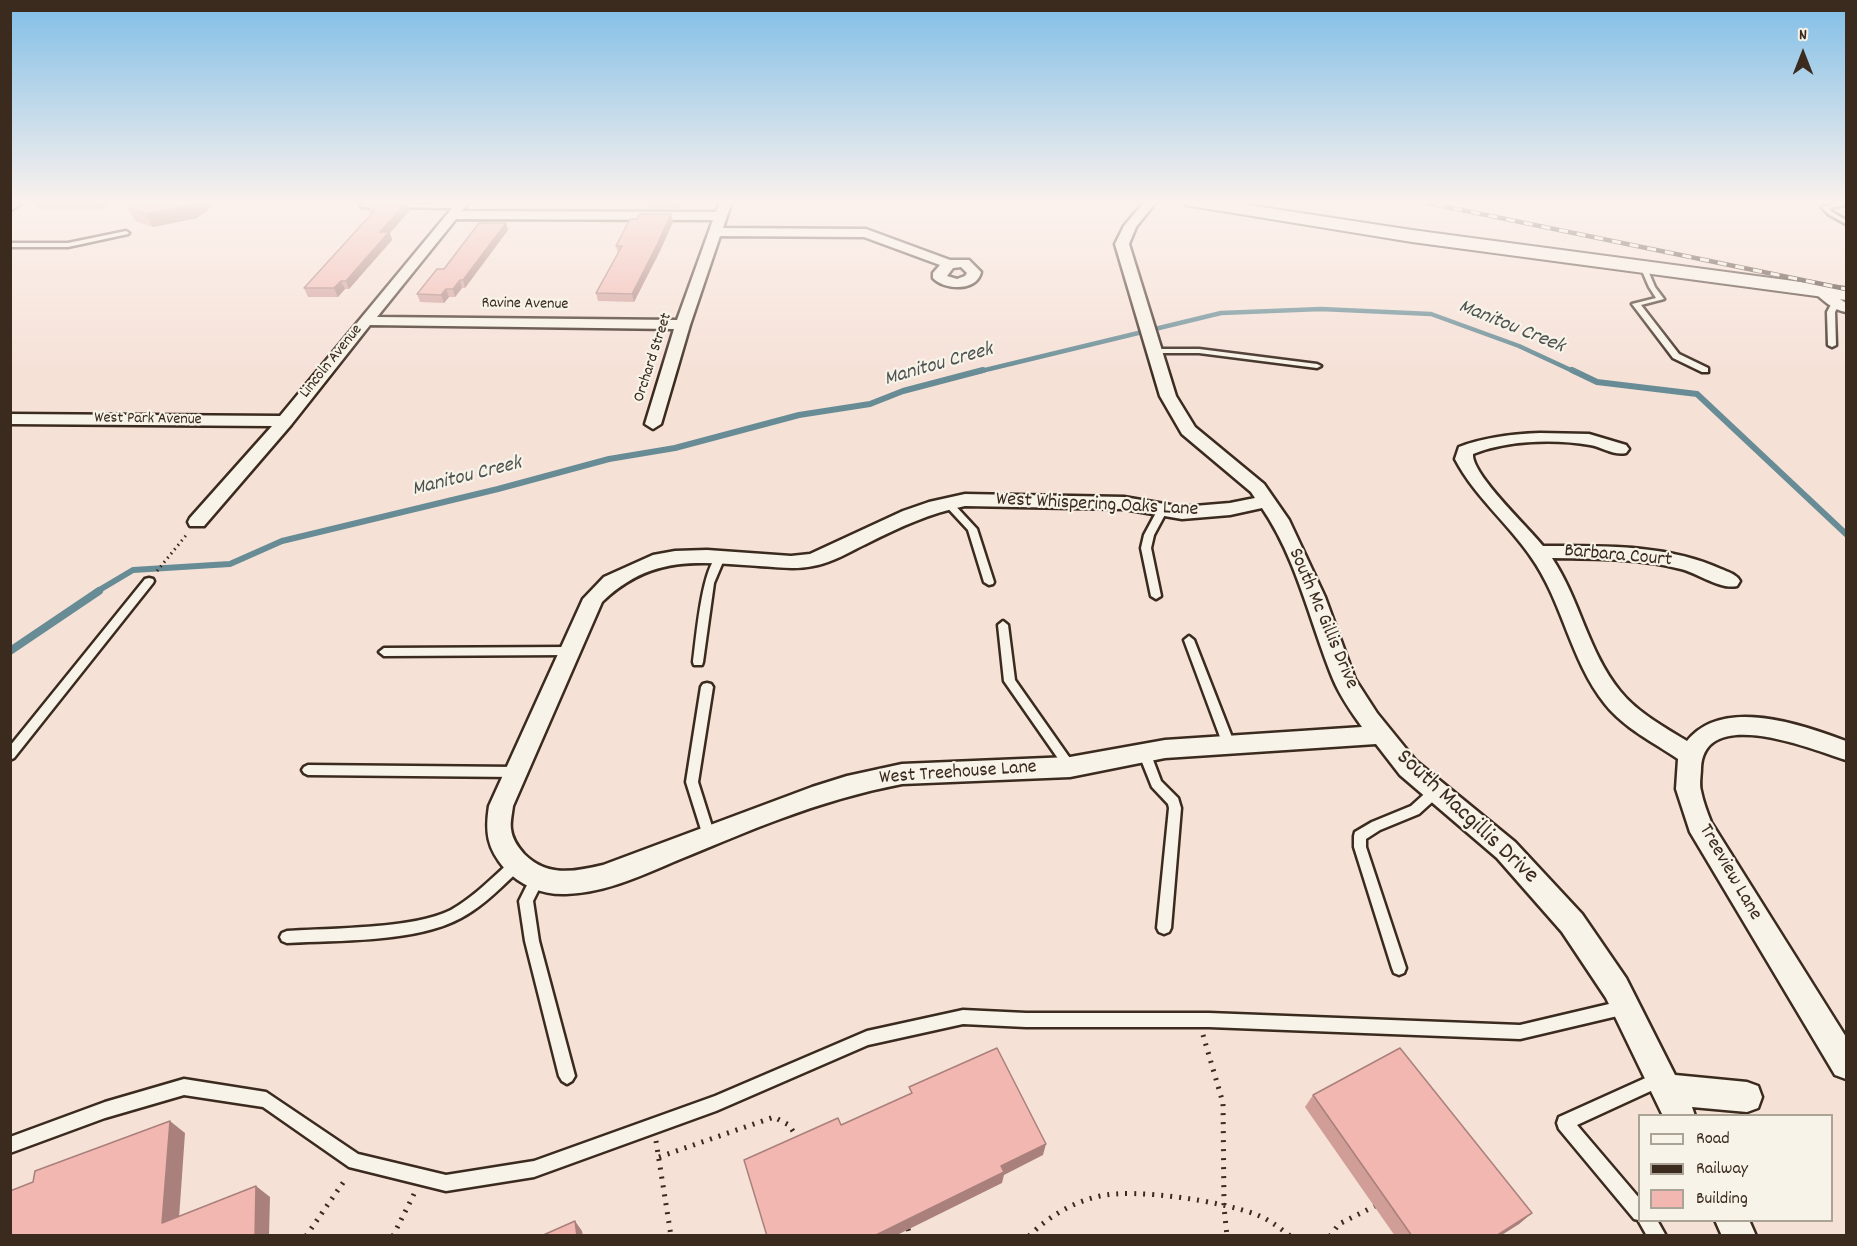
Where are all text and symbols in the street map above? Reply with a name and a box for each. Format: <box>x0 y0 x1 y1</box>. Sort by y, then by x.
north arrow <box>1773 24 1833 84</box>
text: N <box>1799 24 1807 47</box>
street label: Ravine Avenue <box>481 295 569 315</box>
water label: Manitou Creek <box>1454 295 1568 361</box>
street label: Orchard Street <box>631 311 677 405</box>
street label: Lincoln Avenue <box>297 321 367 403</box>
water label: Manitou Creek <box>882 338 996 394</box>
street label: West Park Avenue <box>94 409 202 431</box>
water label: Manitou Creek <box>410 452 524 504</box>
street label: West Whispering Oaks Lane <box>995 489 1199 523</box>
street label: Barbara Court <box>1563 540 1673 574</box>
street label: South Mc Gillis Drive <box>1282 545 1362 693</box>
street label: South Macgillis Drive <box>1389 745 1543 891</box>
street label: West Treehouse Lane <box>878 757 1038 791</box>
street label: Treeview Lane <box>1692 821 1766 925</box>
legend <box>1638 1114 1833 1222</box>
text: Road <box>1696 1127 1730 1152</box>
text: Railway <box>1696 1157 1748 1182</box>
text: Building <box>1696 1187 1748 1212</box>

